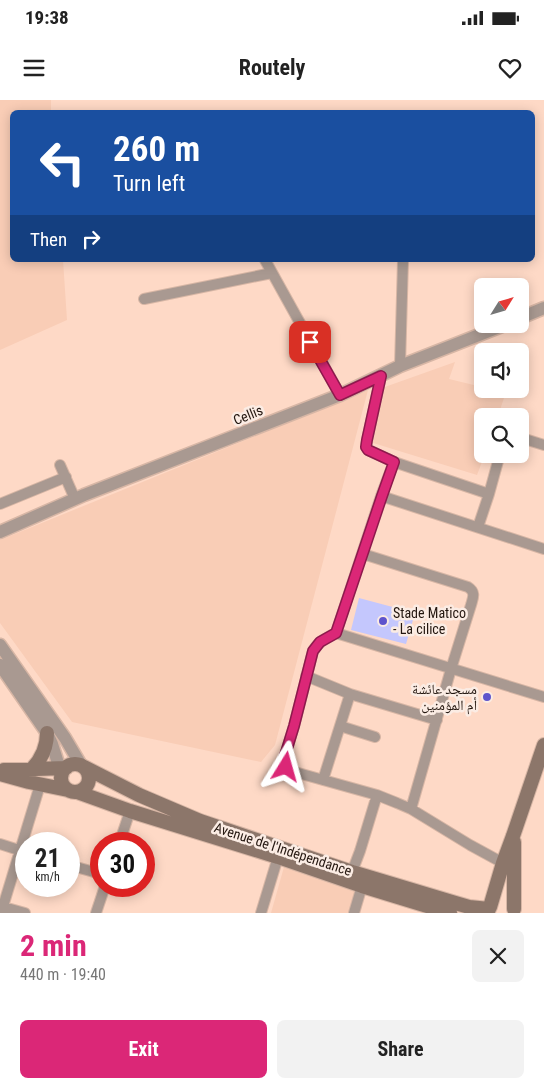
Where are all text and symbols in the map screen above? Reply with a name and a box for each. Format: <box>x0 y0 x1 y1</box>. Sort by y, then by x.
text: 19:38 <box>25 6 69 29</box>
icon: menu <box>20 54 48 82</box>
icon: heart <box>496 54 524 82</box>
text: Routely <box>239 55 305 80</box>
text: 260 m <box>113 129 200 170</box>
icon: left <box>30 130 95 195</box>
text: Turn left <box>113 171 185 196</box>
icon: right <box>77 225 105 253</box>
text: Then <box>30 228 67 251</box>
north arrow <box>474 278 529 332</box>
map controls <box>474 278 529 463</box>
pin <box>289 321 331 363</box>
icon: arrive <box>296 328 324 356</box>
button: sound <box>474 343 529 398</box>
street label: Cellis <box>231 402 265 428</box>
button: search <box>474 408 529 463</box>
place label: Stade Matico - La cilice <box>393 605 466 637</box>
marker: Stade Matico - La cilice <box>377 615 389 627</box>
place label: مسجد عائشة أم المؤمنين <box>412 681 477 715</box>
marker: مسجد عائشة أم المؤمنين <box>481 691 493 703</box>
position arrow <box>259 740 311 792</box>
street label: Avenue de l'Indépendance <box>212 819 354 879</box>
speed limit sign: 30 <box>90 832 155 897</box>
text: 21 <box>35 844 60 873</box>
text: km/h <box>35 870 60 884</box>
text: 2 min <box>20 928 87 963</box>
button: close <box>472 930 524 982</box>
text: 440 m · 19:40 <box>20 965 106 984</box>
button: Exit <box>20 1020 267 1078</box>
button: Share <box>277 1020 524 1078</box>

